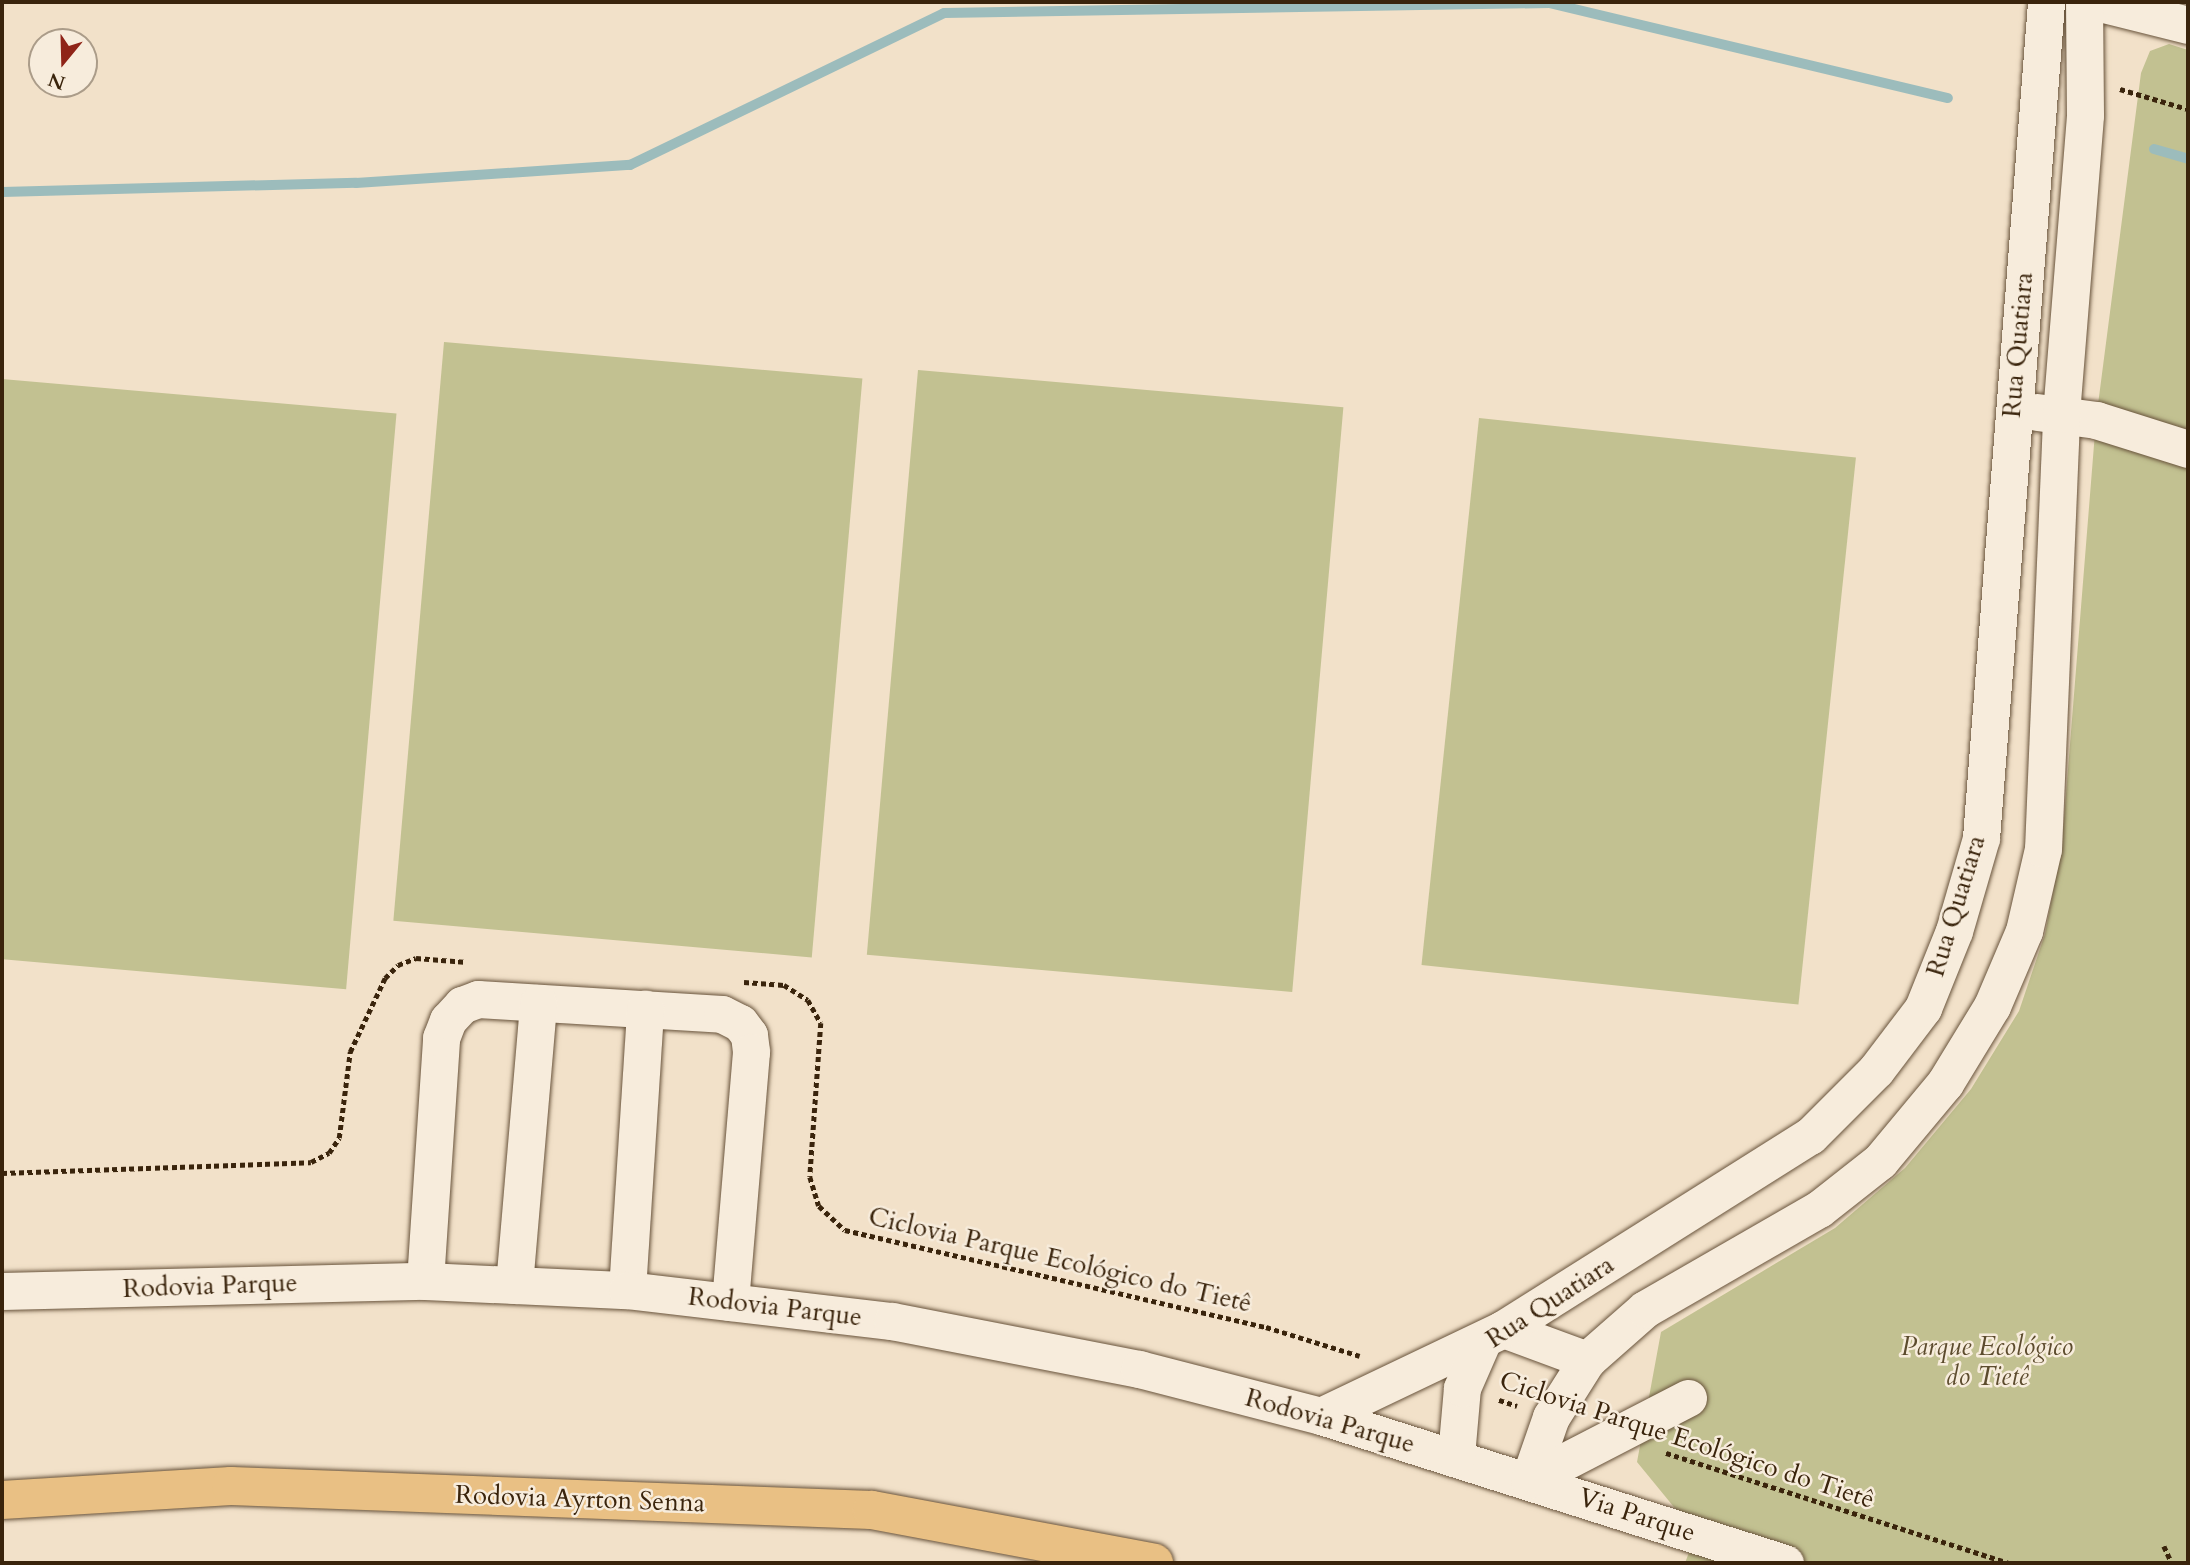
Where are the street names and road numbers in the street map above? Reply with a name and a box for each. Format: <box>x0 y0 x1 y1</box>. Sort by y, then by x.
street label: Rua Quatiara <box>1996 271 2040 419</box>
street label: Rua Quatiara <box>1920 832 1992 980</box>
street label: Ciclovia Parque Ecológico do Tietê <box>866 1201 1254 1319</box>
street label: Rua Quatiara <box>1480 1249 1620 1355</box>
street label: Rodovia Parque <box>122 1267 298 1305</box>
street label: Rodovia Parque <box>686 1281 864 1333</box>
street label: Ciclovia Parque Ecológico do Tietê <box>1496 1365 1878 1515</box>
street label: Rodovia Parque <box>1242 1382 1418 1460</box>
street label: Rodovia Ayrton Senna <box>455 1479 705 1519</box>
street label: Via Parque <box>1575 1482 1699 1548</box>

